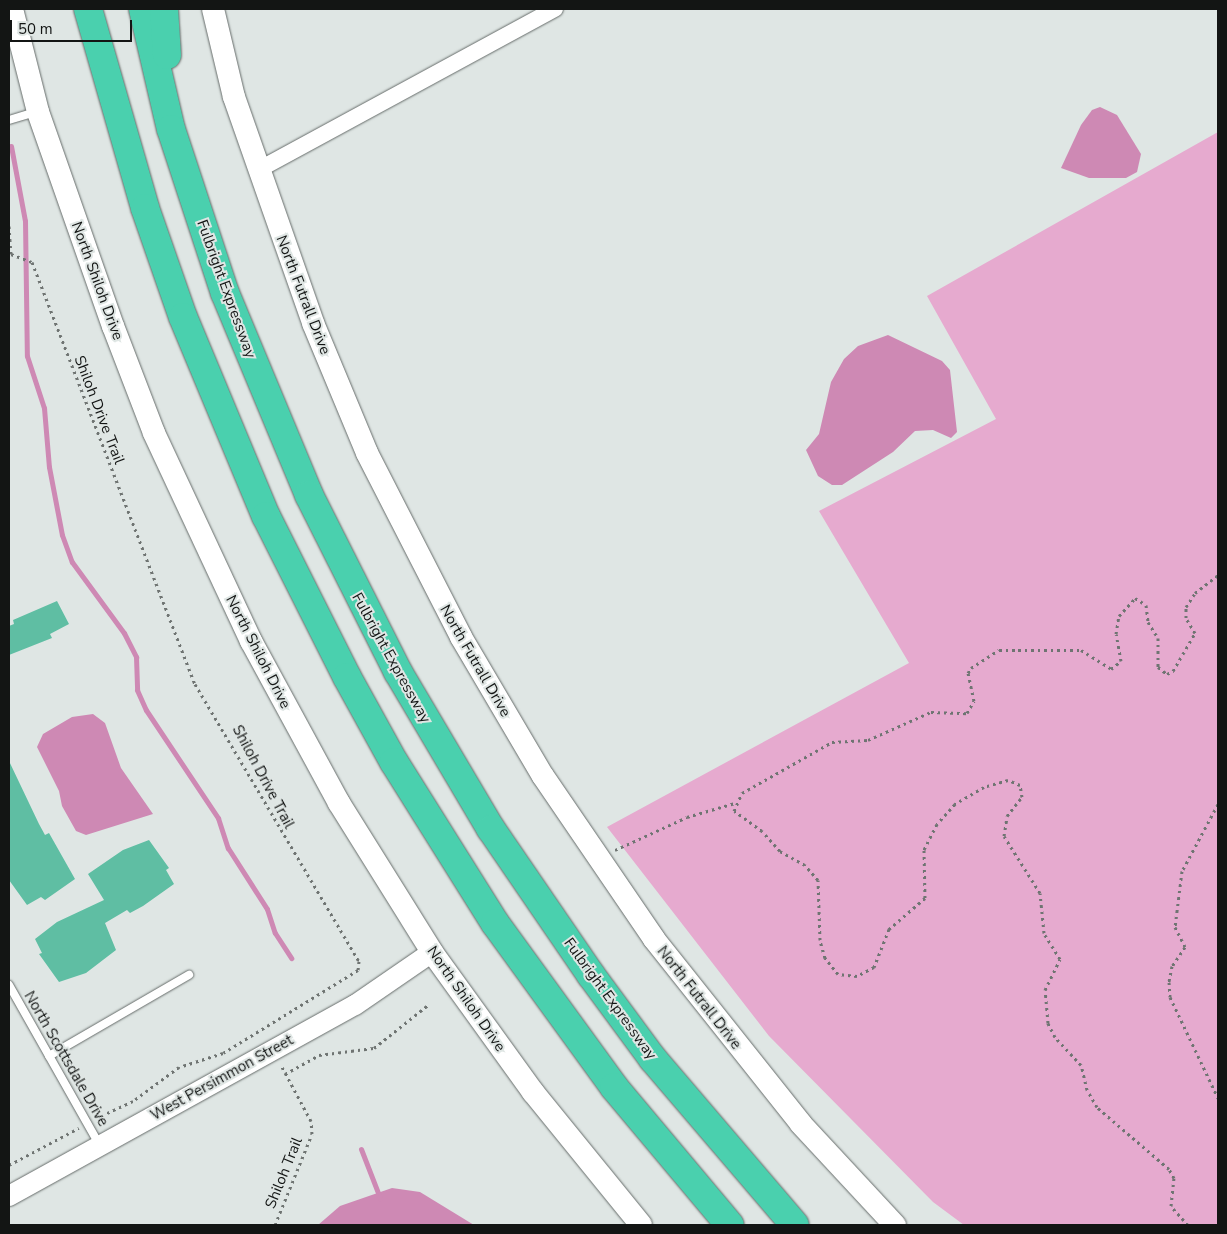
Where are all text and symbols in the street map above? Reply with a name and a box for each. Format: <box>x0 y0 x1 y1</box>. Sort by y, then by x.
scale bar <box>12 10 135 42</box>
text: 50 m <box>18 19 53 39</box>
street label: Fulbright Expressway <box>193 217 259 361</box>
street label: North Shiloh Drive <box>67 219 127 343</box>
street label: North Futrall Drive <box>272 233 334 357</box>
street label: Shiloh Drive Trail <box>70 353 128 467</box>
street label: Fulbright Expressway <box>348 590 434 726</box>
street label: North Shiloh Drive <box>222 592 294 712</box>
street label: North Futrall Drive <box>436 602 514 720</box>
street label: Shiloh Drive Trail <box>228 722 298 832</box>
street label: Fulbright Expressway <box>560 935 660 1063</box>
street label: North Shiloh Drive <box>423 943 509 1055</box>
street label: North Futrall Drive <box>653 943 745 1053</box>
street label: North Scottsdale Drive <box>20 988 112 1130</box>
street label: West Persimmon Street <box>148 1031 296 1125</box>
street label: Shiloh Trail <box>262 1135 306 1211</box>

